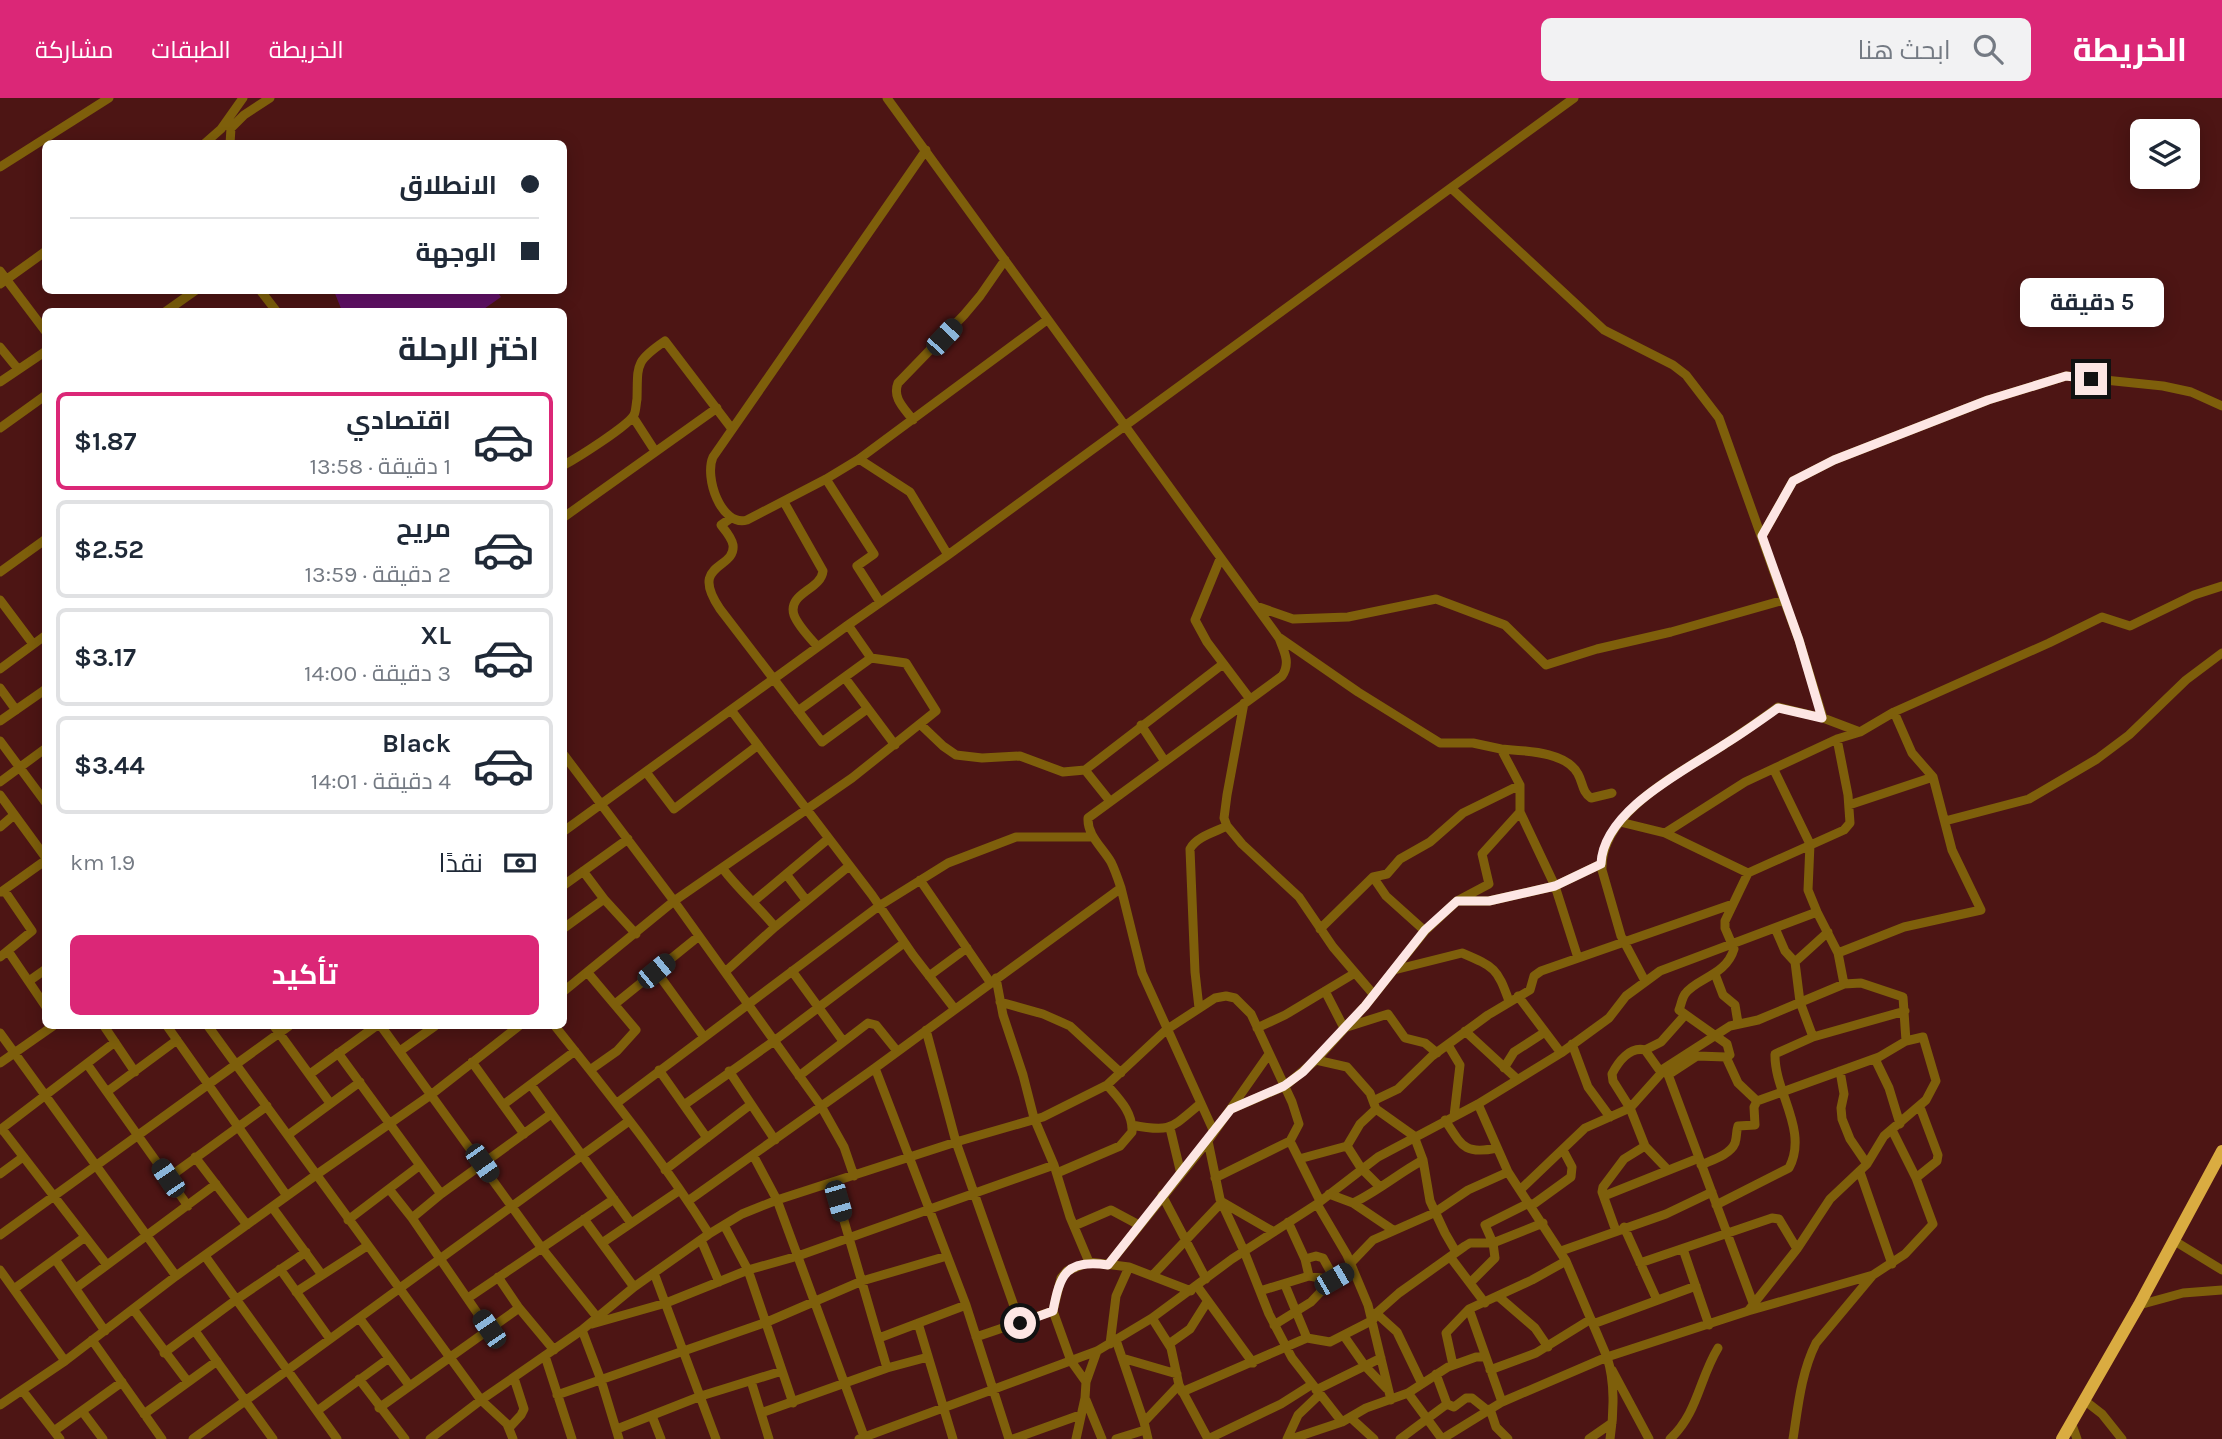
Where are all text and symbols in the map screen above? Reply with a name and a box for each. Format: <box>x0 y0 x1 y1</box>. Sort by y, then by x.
search box <box>1541 18 2031 81</box>
icon: search <box>1969 30 2007 68</box>
text: الخريطة <box>2073 31 2187 69</box>
text: ابحث هنا <box>1858 35 1951 66</box>
text: مشاركة <box>35 36 113 64</box>
text: الطبقات <box>151 36 231 64</box>
text: الخريطة <box>269 36 344 64</box>
map controls <box>2130 119 2200 189</box>
button: layers <box>2130 119 2200 189</box>
text: الانطلاق <box>399 170 497 201</box>
text: الوجهة <box>416 237 497 268</box>
callout: 5 دقيقة <box>2019 278 2163 327</box>
text: 5 دقيقة <box>2050 289 2134 316</box>
car <box>922 314 967 360</box>
text: اختر الرحلة <box>398 331 539 368</box>
route end <box>2075 363 2107 395</box>
text: اقتصادي <box>346 405 451 436</box>
icon: car <box>472 410 535 473</box>
text: $1.87 <box>74 426 137 457</box>
text: 1 دقيقة · 13:58 <box>309 453 451 480</box>
text: مريح <box>396 513 451 544</box>
icon: car <box>472 518 535 581</box>
text: $2.52 <box>74 534 144 565</box>
text: 2 دقيقة · 13:59 <box>305 561 451 588</box>
text: XL <box>420 620 451 651</box>
icon: car <box>472 626 535 689</box>
text: $3.17 <box>74 642 136 673</box>
text: 3 دقيقة · 14:00 <box>304 660 451 687</box>
text: Black <box>382 728 451 759</box>
icon: car <box>472 734 535 797</box>
text: $3.44 <box>74 750 145 781</box>
text: 4 دقيقة · 14:01 <box>311 768 451 795</box>
icon: cash <box>501 844 539 882</box>
text: نقدًا <box>439 848 483 879</box>
text: 1.9 km <box>70 849 135 876</box>
button: تأكيد <box>70 935 539 1015</box>
car <box>634 950 679 992</box>
car <box>462 1140 503 1186</box>
car <box>148 1155 189 1201</box>
car <box>823 1178 854 1224</box>
car <box>1311 1259 1358 1299</box>
car <box>469 1306 510 1352</box>
route start <box>1004 1307 1036 1339</box>

